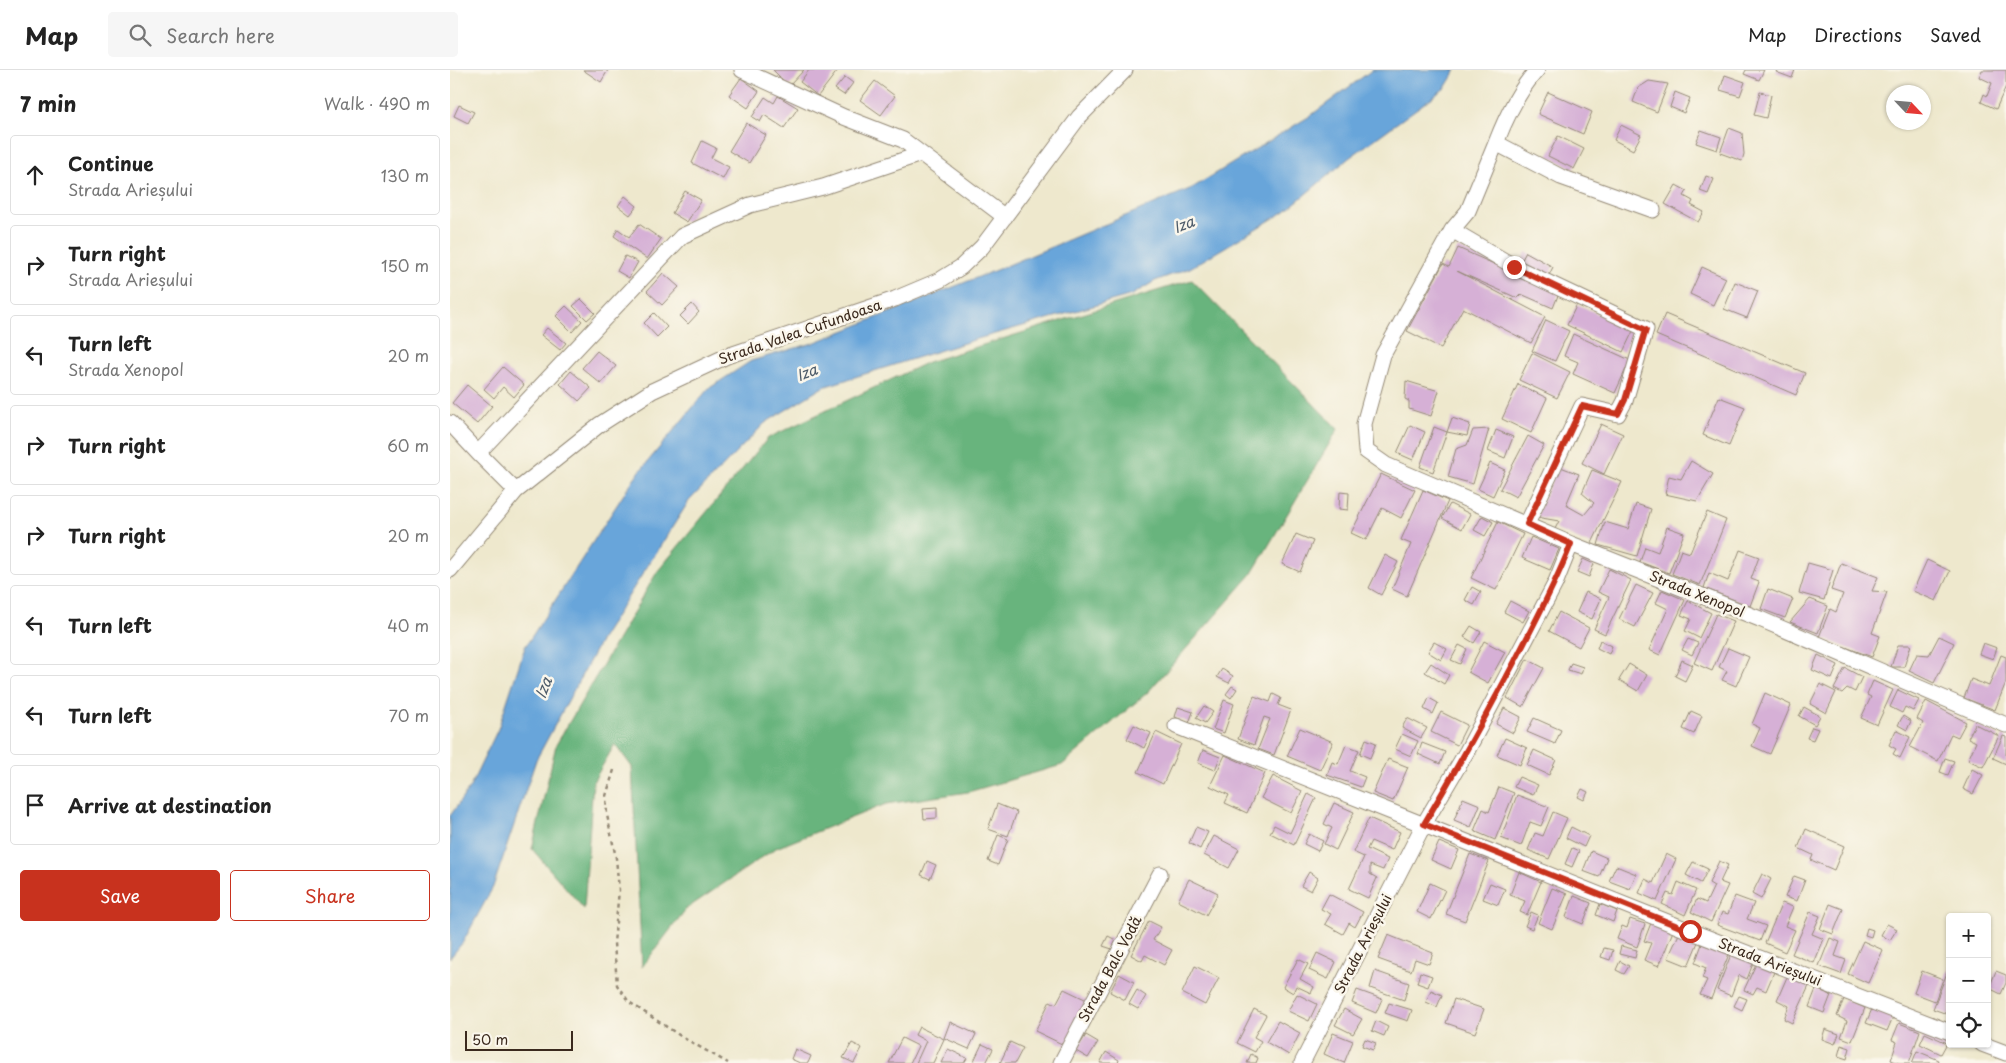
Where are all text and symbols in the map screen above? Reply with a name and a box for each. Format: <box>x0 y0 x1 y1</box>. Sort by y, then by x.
search box <box>108 12 458 57</box>
text: Map <box>25 17 78 53</box>
icon: search <box>126 21 154 49</box>
text: Search here <box>166 21 275 49</box>
text: Map <box>1748 21 1786 48</box>
text: Directions <box>1814 21 1902 48</box>
text: Saved <box>1930 21 1981 48</box>
north arrow <box>1886 85 1931 130</box>
text: 7 min <box>20 87 76 119</box>
text: Walk · 490 m <box>324 91 430 115</box>
text: Continue <box>68 149 154 177</box>
icon: ahead <box>21 161 49 189</box>
text: 130 m <box>381 163 429 187</box>
text: Strada Arieșului <box>68 177 193 201</box>
water label: Iza <box>1169 209 1198 238</box>
text: Turn right <box>68 239 166 267</box>
icon: right <box>21 251 49 279</box>
text: 150 m <box>381 253 429 277</box>
route end <box>1503 256 1526 279</box>
text: Strada Arieșului <box>68 267 193 291</box>
street label: Strada Valea Cufundoasa <box>715 294 884 369</box>
text: Turn left <box>68 329 152 357</box>
icon: left <box>21 341 49 369</box>
text: 20 m <box>388 343 429 367</box>
text: Strada Xenopol <box>68 357 184 381</box>
water label: Iza <box>792 357 821 386</box>
icon: right <box>21 431 49 459</box>
text: Turn right <box>68 431 166 459</box>
text: 60 m <box>387 433 429 457</box>
icon: right <box>21 521 49 549</box>
text: Turn right <box>68 521 166 549</box>
text: 20 m <box>388 523 429 547</box>
street label: Strada Xenopol <box>1646 565 1748 622</box>
icon: left <box>21 611 49 639</box>
text: Turn left <box>68 611 152 639</box>
text: 40 m <box>387 613 429 637</box>
water label: Iza <box>528 673 557 701</box>
icon: left <box>21 701 49 729</box>
text: Turn left <box>68 701 152 729</box>
text: 70 m <box>389 703 429 727</box>
icon: arrive <box>21 791 49 819</box>
text: Arrive at destination <box>68 791 272 819</box>
button: Save <box>20 870 220 921</box>
button: Share <box>230 870 430 921</box>
street label: Strada Arieșului <box>1328 890 1397 997</box>
street label: Strada Balc Vodă <box>1073 911 1147 1026</box>
map controls <box>1946 913 1991 1048</box>
button: + <box>1946 913 1991 958</box>
route start <box>1679 920 1702 943</box>
street label: Strada Arieșului <box>1715 932 1825 991</box>
button: − <box>1946 958 1991 1003</box>
button: locate <box>1946 1003 1991 1048</box>
scale bar <box>465 1028 572 1051</box>
text: 50 m <box>472 1029 508 1050</box>

